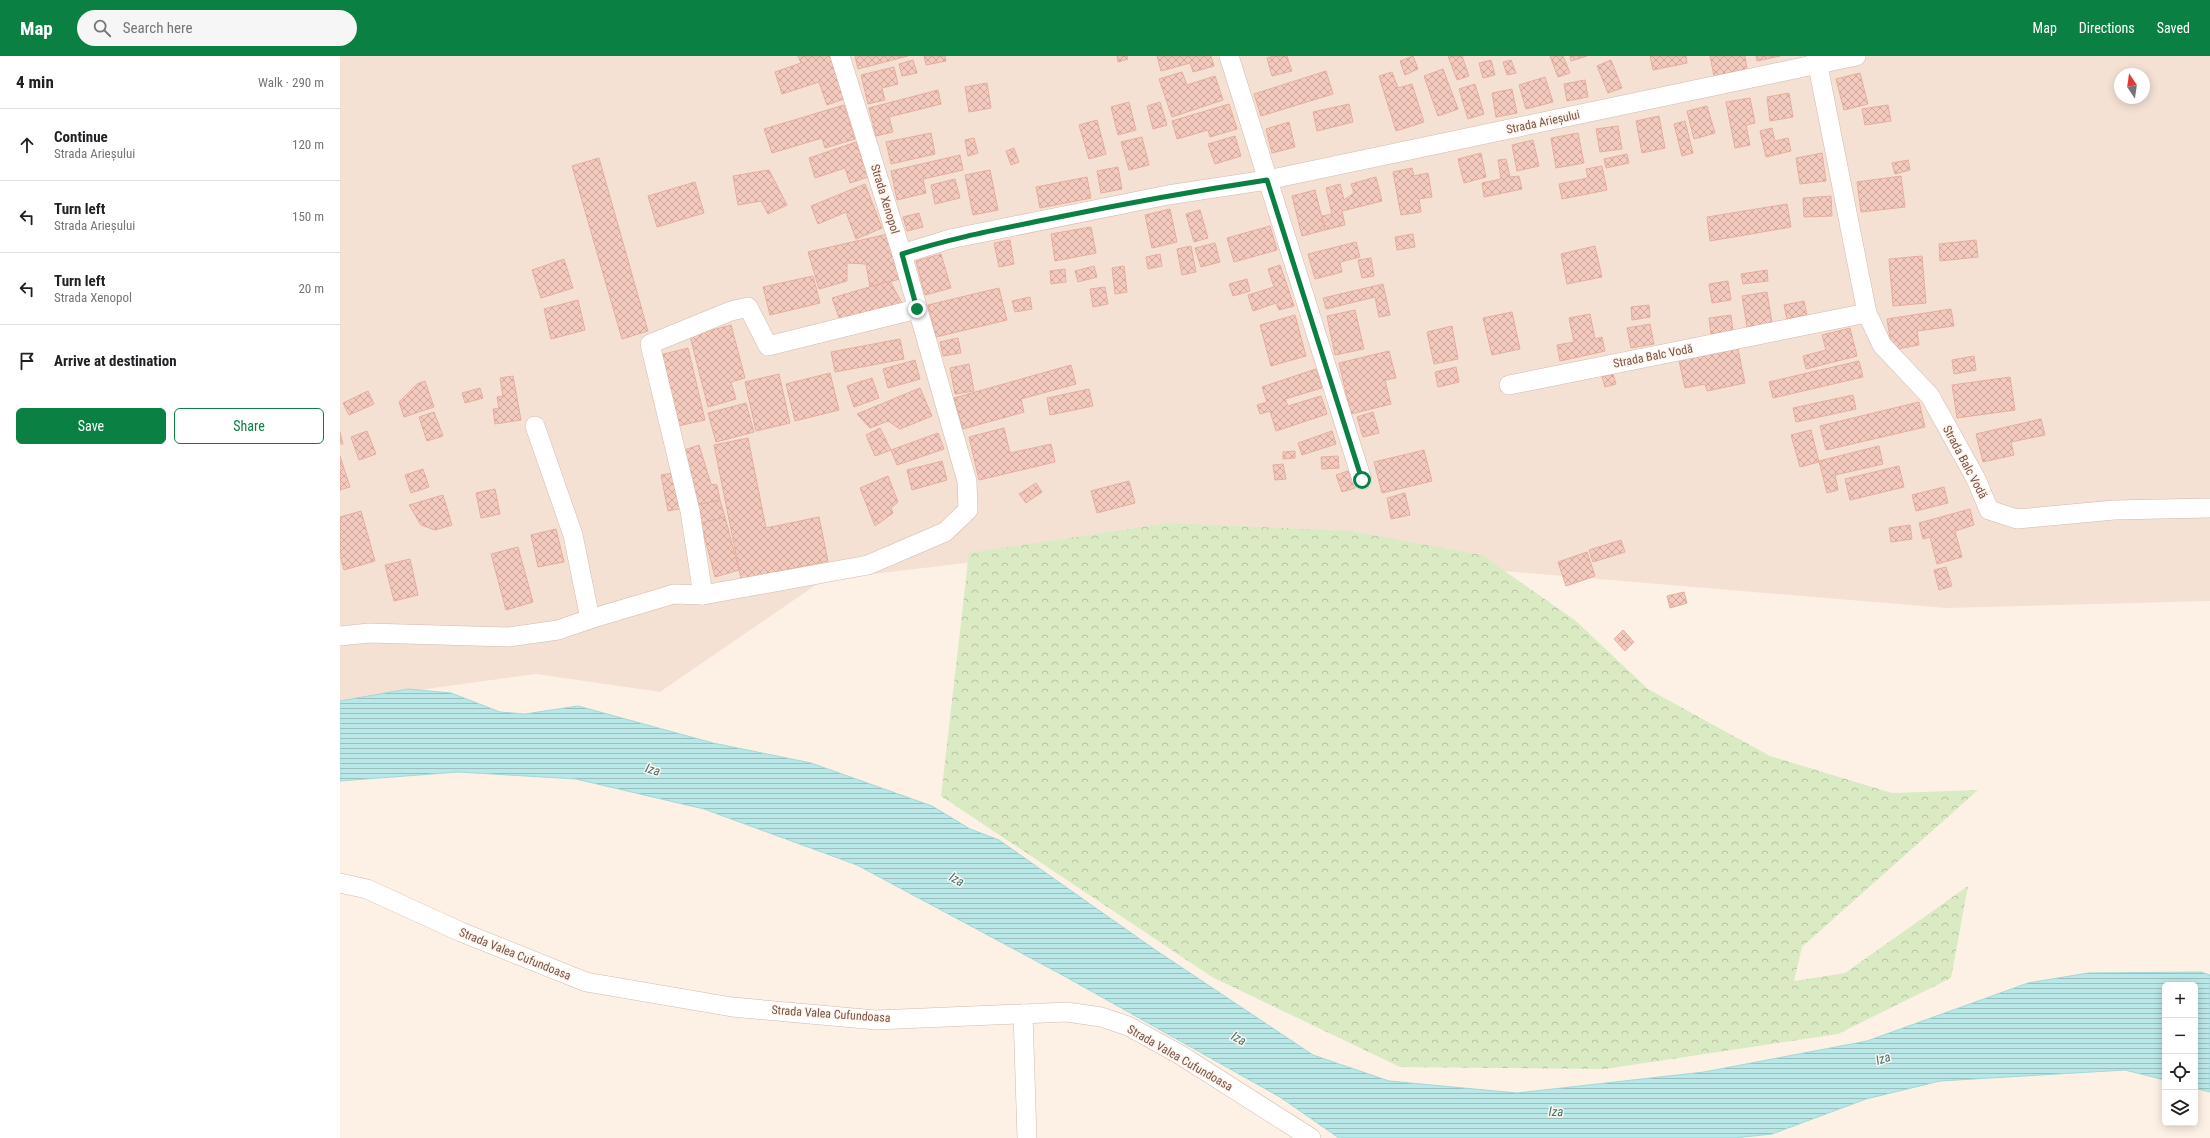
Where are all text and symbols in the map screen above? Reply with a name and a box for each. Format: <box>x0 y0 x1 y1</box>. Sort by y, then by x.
search box <box>77 10 357 46</box>
text: Map <box>20 17 53 40</box>
icon: search <box>91 17 113 39</box>
text: Search here <box>123 19 193 37</box>
text: Map <box>2033 20 2057 36</box>
text: Directions <box>2079 20 2135 36</box>
text: Saved <box>2157 20 2190 36</box>
north arrow <box>2114 68 2150 104</box>
text: 4 min <box>16 72 54 92</box>
text: Walk · 290 m <box>258 75 324 90</box>
street label: Strada Arieșului <box>1505 107 1581 138</box>
text: Continue <box>54 128 108 146</box>
icon: ahead <box>16 134 38 156</box>
text: 120 m <box>292 137 324 152</box>
text: Strada Arieșului <box>54 146 135 161</box>
street label: Strada Xenopol <box>868 163 902 235</box>
text: Turn left <box>54 200 105 218</box>
icon: left <box>16 206 38 228</box>
text: 150 m <box>292 209 324 224</box>
text: Strada Arieșului <box>54 218 135 233</box>
text: Turn left <box>54 272 105 290</box>
icon: left <box>16 278 38 300</box>
text: 20 m <box>298 281 324 296</box>
text: Strada Xenopol <box>54 290 132 305</box>
route end <box>908 300 926 318</box>
street label: Strada Balc Vodă <box>1612 341 1694 371</box>
icon: arrive <box>16 350 38 372</box>
text: Arrive at destination <box>54 352 177 370</box>
button: Save <box>16 408 166 444</box>
button: Share <box>174 408 324 444</box>
street label: Strada Balc Vodă <box>1940 423 1990 501</box>
route start <box>1353 471 1371 489</box>
water label: Iza <box>644 760 662 779</box>
water label: Iza <box>947 869 967 890</box>
street label: Strada Valea Cufundoasa <box>457 925 573 983</box>
map controls <box>2162 982 2198 1126</box>
button: + <box>2162 982 2198 1018</box>
street label: Strada Valea Cufundoasa <box>771 1003 891 1025</box>
button: − <box>2162 1018 2198 1054</box>
street label: Strada Valea Cufundoasa <box>1125 1022 1235 1094</box>
water label: Iza <box>1229 1028 1249 1049</box>
water label: Iza <box>1874 1049 1892 1068</box>
button: locate <box>2162 1054 2198 1090</box>
button: layers <box>2162 1090 2198 1126</box>
water label: Iza <box>1548 1104 1563 1119</box>

